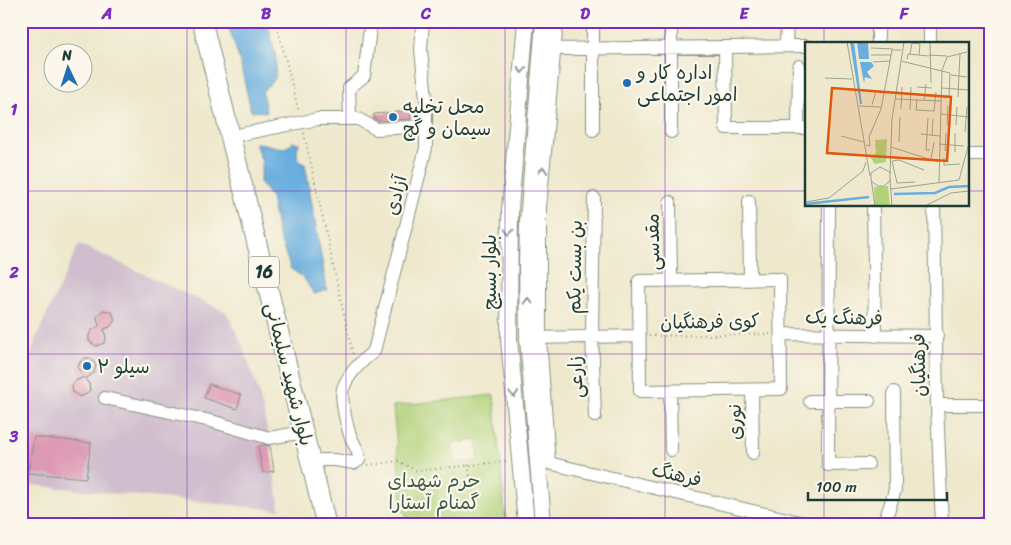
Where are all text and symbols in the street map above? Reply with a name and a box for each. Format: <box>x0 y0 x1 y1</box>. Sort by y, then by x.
text: A <box>101 0 112 28</box>
text: B <box>261 0 272 28</box>
text: C <box>420 0 432 28</box>
text: D <box>580 0 590 28</box>
text: E <box>740 0 750 28</box>
text: F <box>899 0 910 28</box>
north arrow <box>42 42 92 92</box>
inset map <box>805 42 968 206</box>
text: N <box>60 43 73 68</box>
place label: اداره کار و امور اجتماعی <box>635 56 737 111</box>
one-way arrow <box>516 66 527 74</box>
marker: اداره کار و امور اجتماعی <box>621 77 633 89</box>
place label: محل تخلیه سیمان و گچ <box>403 90 491 145</box>
text: 1 <box>11 95 18 124</box>
marker: محل تخلیه سیمان و گچ <box>387 111 399 123</box>
one-way arrow <box>537 166 548 174</box>
street label: آزادی <box>375 170 417 219</box>
street label: مقدسی <box>636 213 669 271</box>
street label: بن بست یکم <box>557 220 592 314</box>
one-way arrow <box>504 228 515 236</box>
street label: بلوار بسیج <box>473 234 506 310</box>
road number: 16 <box>249 256 279 288</box>
text: 2 <box>8 258 19 287</box>
one-way arrow <box>523 296 533 304</box>
street label: بلوار شهید سلیمانی <box>256 299 323 449</box>
street label: فرهنگ یک <box>805 300 883 335</box>
street label: کوی فرهنگیان <box>660 304 760 339</box>
street label: فرهنگیان <box>901 333 936 397</box>
place label: سیلو ۲ <box>97 350 150 383</box>
street label: زارعی <box>558 355 593 399</box>
marker: سیلو ۲ <box>81 360 93 372</box>
one-way arrow <box>508 390 519 398</box>
street label: نوری <box>718 403 751 440</box>
text: 3 <box>9 422 19 451</box>
street label: فرهنگ <box>649 453 705 496</box>
park label: حرم شهدای گمنام آستارا <box>388 464 481 519</box>
scale bar <box>808 470 947 502</box>
text: 100 m <box>816 474 857 500</box>

